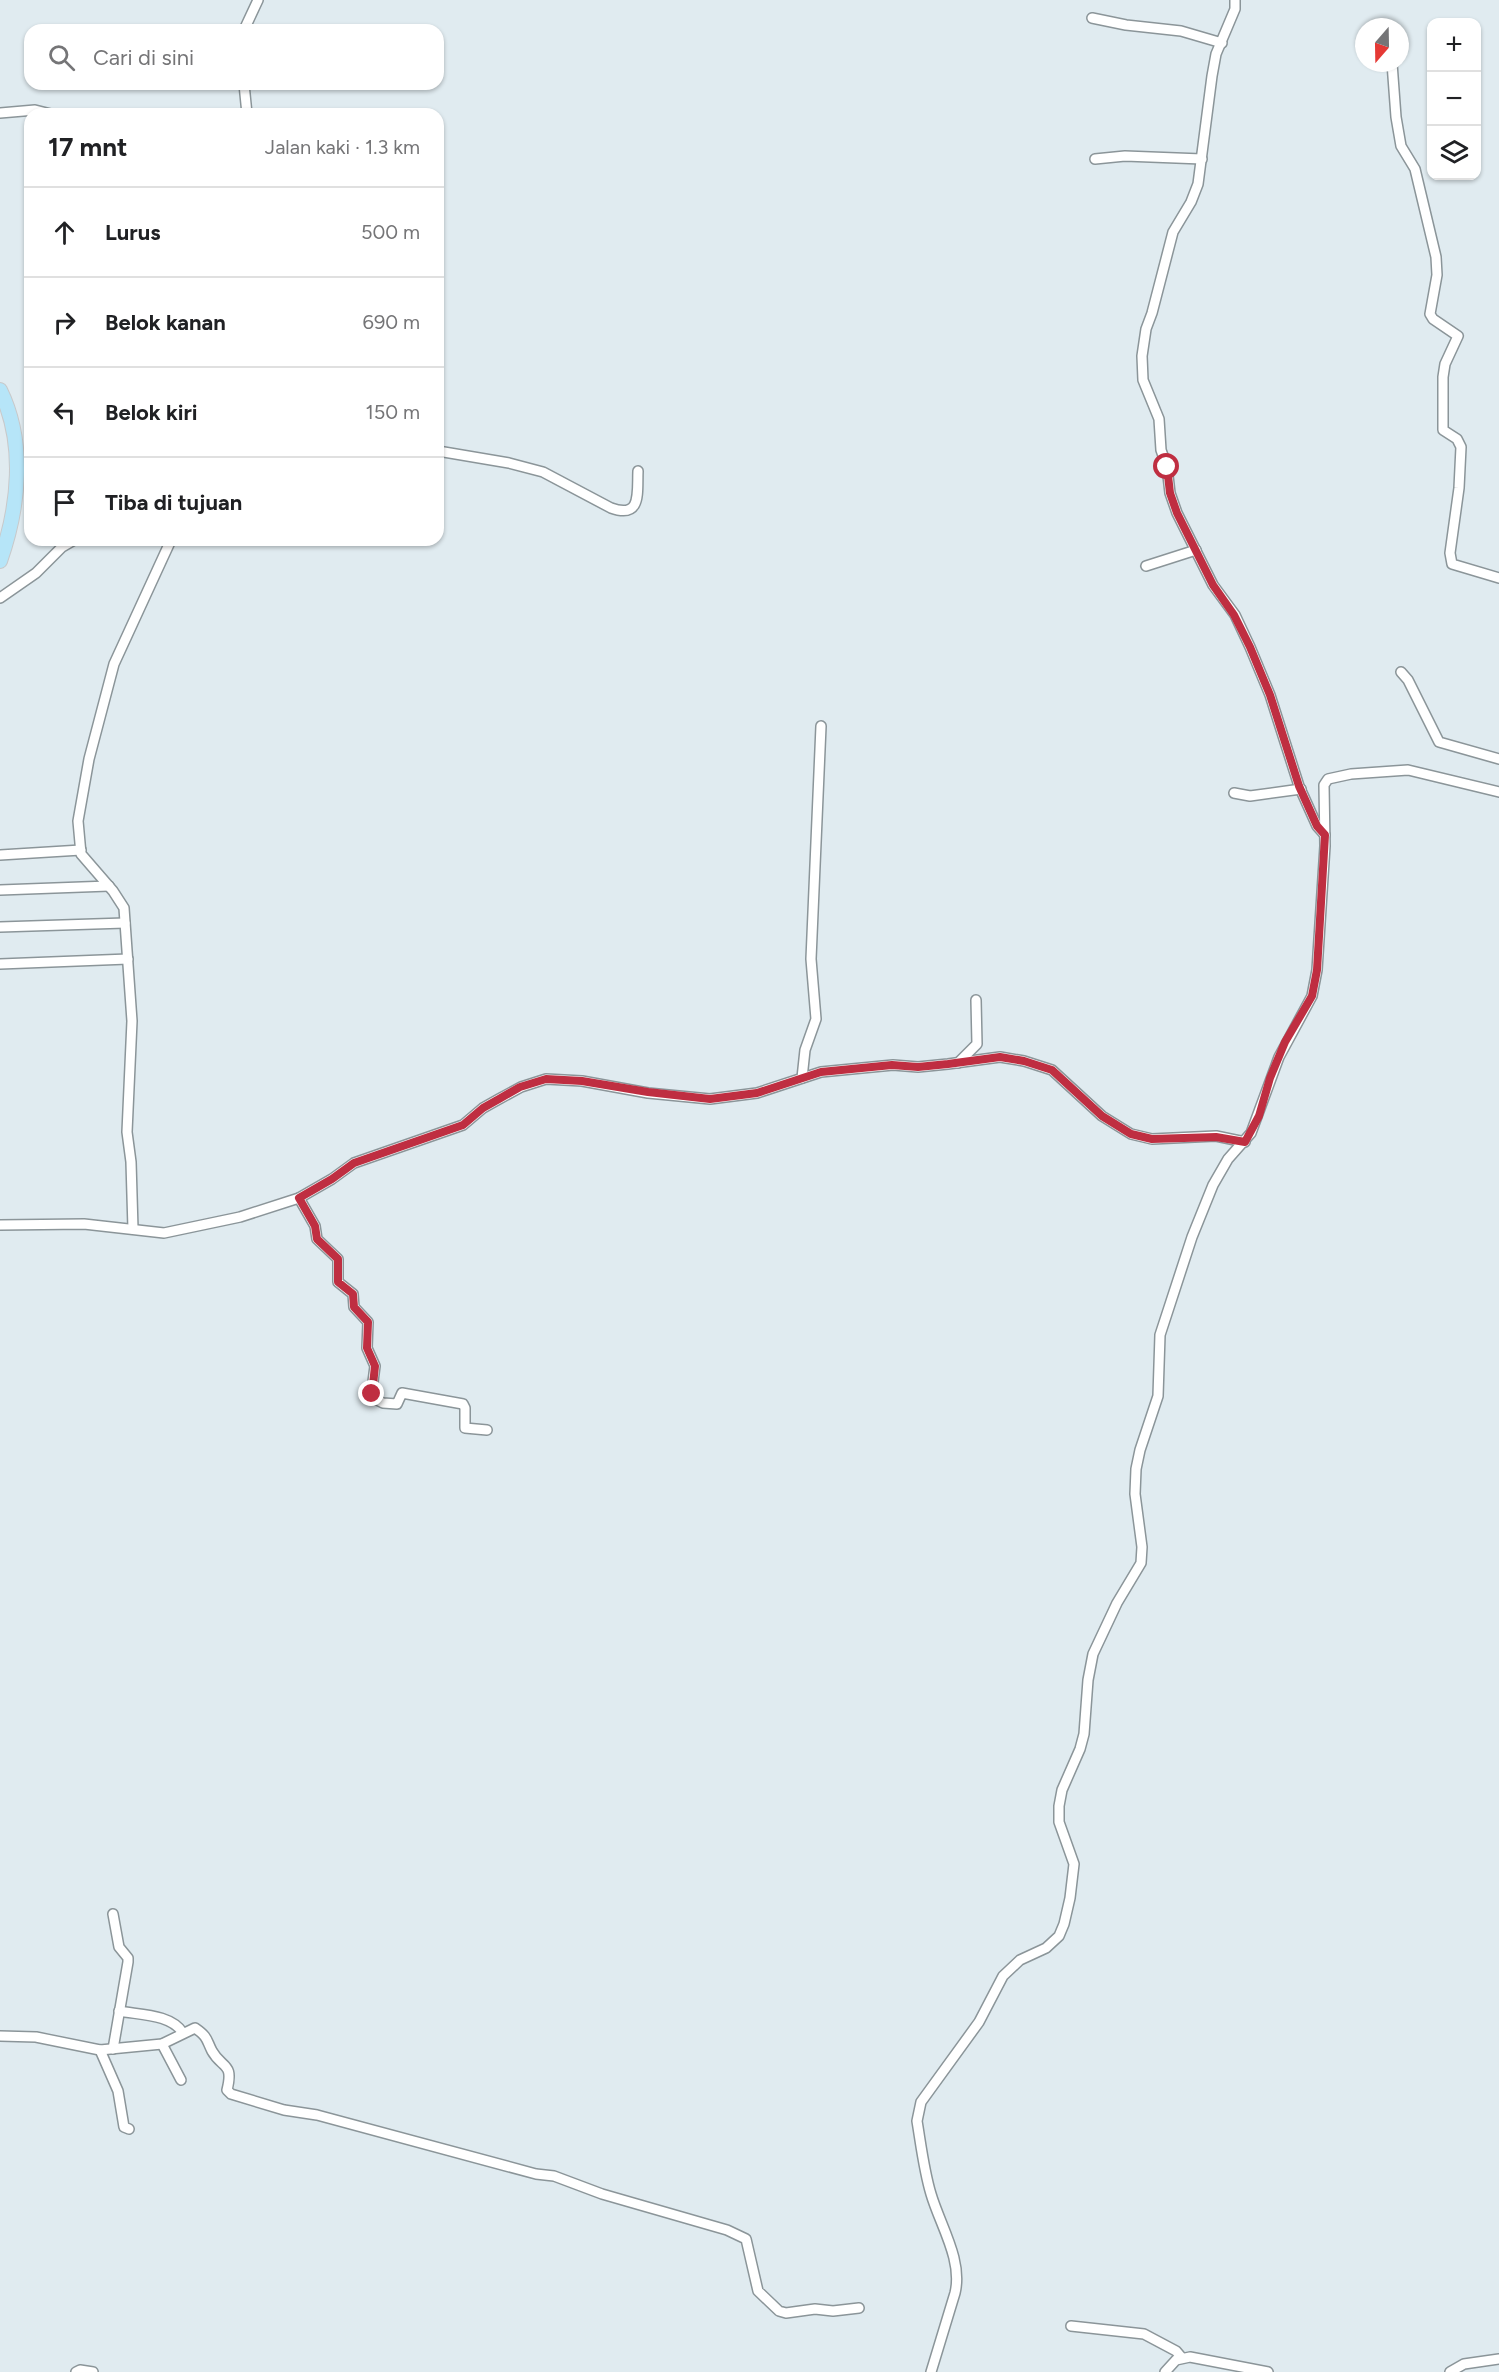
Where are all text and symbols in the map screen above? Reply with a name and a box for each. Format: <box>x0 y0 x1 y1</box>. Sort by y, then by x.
north arrow <box>1355 18 1409 72</box>
map controls <box>1427 18 1481 180</box>
button: + <box>1427 18 1481 72</box>
search box <box>24 24 444 90</box>
icon: search <box>45 41 78 74</box>
text: Cari di sini <box>93 44 194 71</box>
button: − <box>1427 72 1481 126</box>
button: layers <box>1427 126 1481 180</box>
text: 17 mnt <box>48 131 128 163</box>
text: Jalan kaki · 1.3 km <box>265 135 420 159</box>
icon: ahead <box>48 216 81 249</box>
text: Lurus <box>105 219 160 246</box>
text: 500 m <box>361 220 420 244</box>
icon: right <box>48 306 81 339</box>
text: Belok kanan <box>105 309 226 336</box>
text: 690 m <box>363 310 420 334</box>
icon: left <box>48 396 81 429</box>
text: Belok kiri <box>105 399 198 426</box>
text: 150 m <box>365 400 420 424</box>
route start <box>1153 453 1179 479</box>
icon: arrive <box>48 486 81 519</box>
text: Tiba di tujuan <box>105 489 242 516</box>
route end <box>358 1380 384 1406</box>

